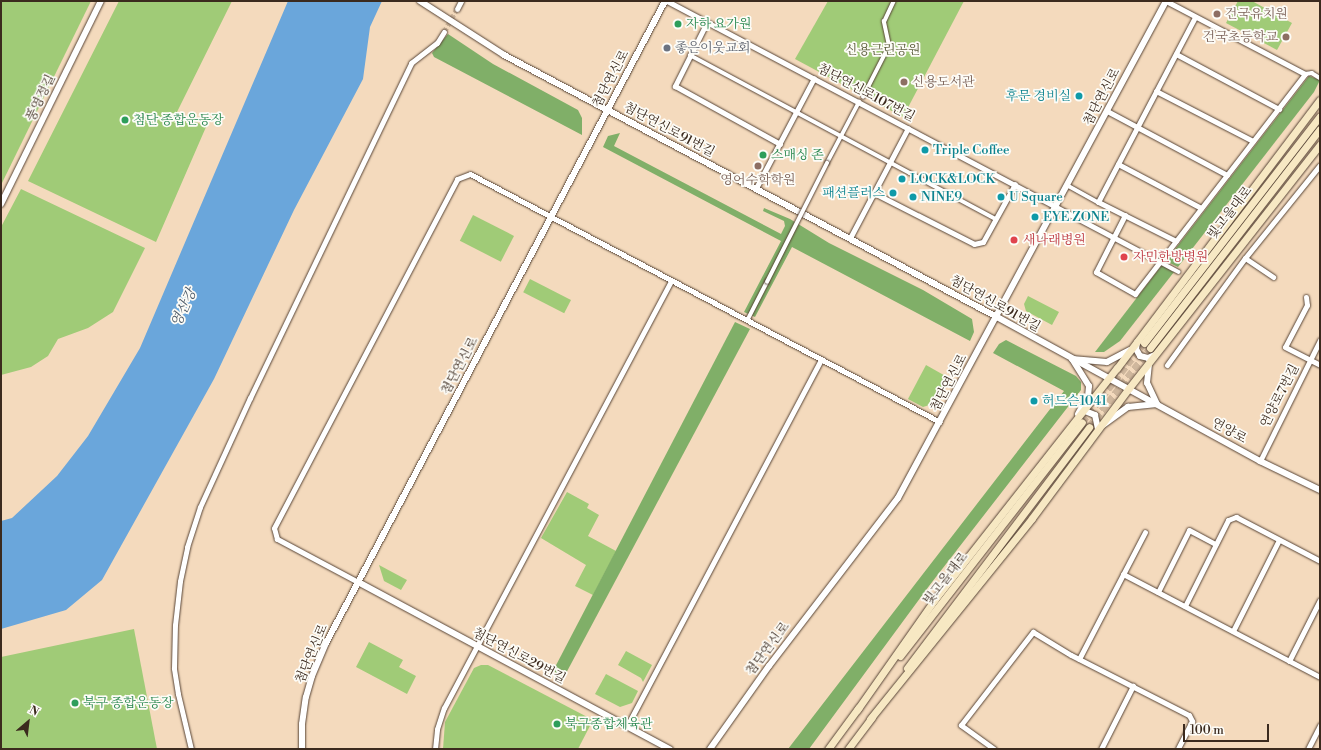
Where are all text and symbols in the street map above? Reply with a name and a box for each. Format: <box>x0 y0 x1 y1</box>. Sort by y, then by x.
place label: 건국유치원 <box>1225 6 1288 22</box>
marker: 건국유치원 <box>1212 9 1222 19</box>
place label: 자하 요가원 <box>686 16 751 32</box>
marker: 자하 요가원 <box>673 19 683 29</box>
place label: 건국초등학교 <box>1203 29 1278 45</box>
marker: 건국초등학교 <box>1281 32 1291 42</box>
place label: 좋은이웃교회 <box>675 40 750 56</box>
park label: 신용근린공원 <box>845 42 921 58</box>
marker: 좋은이웃교회 <box>662 43 672 53</box>
street label: 첨단연신로 <box>589 48 633 110</box>
street label: 첨단연신로107번길 <box>815 61 917 125</box>
street label: 첨단연신로 <box>1080 66 1124 128</box>
street label: 풍영정길 <box>23 72 59 124</box>
place label: 신용도서관 <box>912 74 975 90</box>
marker: 신용도서관 <box>899 77 909 87</box>
place label: 후문 경비실 <box>1006 88 1071 104</box>
marker: 후문 경비실 <box>1074 91 1084 101</box>
street label: 첨단연신로91번길 <box>621 99 717 161</box>
place label: 첨단 종합운동장 <box>133 112 224 128</box>
marker: 첨단 종합운동장 <box>120 115 130 125</box>
place label: Triple Coffee <box>933 142 1010 158</box>
marker: Triple Coffee <box>920 145 930 155</box>
place label: 스매싱 존 <box>771 147 824 163</box>
marker: 스매싱 존 <box>758 150 768 160</box>
marker: 영어수학학원 <box>753 161 763 171</box>
place label: LOCK&LOCK <box>910 171 995 187</box>
place label: 영어수학학원 <box>720 172 796 188</box>
marker: LOCK&LOCK <box>897 174 907 184</box>
street label: 빛고을대로 <box>1205 183 1255 243</box>
place label: 패션플러스 <box>822 185 885 201</box>
marker: 패션플러스 <box>888 188 898 198</box>
place label: NINE9 <box>921 189 962 205</box>
place label: U Square <box>1009 189 1063 205</box>
marker: NINE9 <box>908 192 918 202</box>
marker: U Square <box>996 192 1006 202</box>
place label: EYE ZONE <box>1043 209 1109 225</box>
marker: EYE ZONE <box>1030 212 1040 222</box>
place label: 새나래병원 <box>1023 232 1086 248</box>
marker: 새나래병원 <box>1008 234 1020 246</box>
place label: 자민한방병원 <box>1133 249 1208 265</box>
marker: 자민한방병원 <box>1118 251 1130 263</box>
street label: 첨단연신로91번길 <box>947 273 1043 335</box>
water label: 영산강 <box>168 286 200 330</box>
street label: 첨단연신로 <box>438 335 482 397</box>
street label: 첨단연신로 <box>927 352 971 414</box>
street label: 연양로7번길 <box>1257 362 1303 430</box>
place label: 허드슨1041 <box>1042 393 1107 409</box>
marker: 허드슨1041 <box>1029 396 1039 406</box>
street label: 연양로 <box>1209 415 1249 447</box>
street label: 빛고을대로 <box>921 549 971 609</box>
street label: 첨단연신로 <box>743 619 793 679</box>
street label: 첨단연신로 <box>293 622 331 686</box>
street label: 첨단연신로29번길 <box>470 625 568 687</box>
place label: 북구 종합운동장 <box>83 695 174 711</box>
marker: 북구 종합운동장 <box>70 698 80 708</box>
north arrow <box>8 702 48 742</box>
text: N <box>26 703 41 720</box>
place label: 북구종합체육관 <box>565 716 653 732</box>
scale bar <box>1185 716 1271 742</box>
marker: 북구종합체육관 <box>552 719 562 729</box>
text: 100 m <box>1190 723 1224 738</box>

